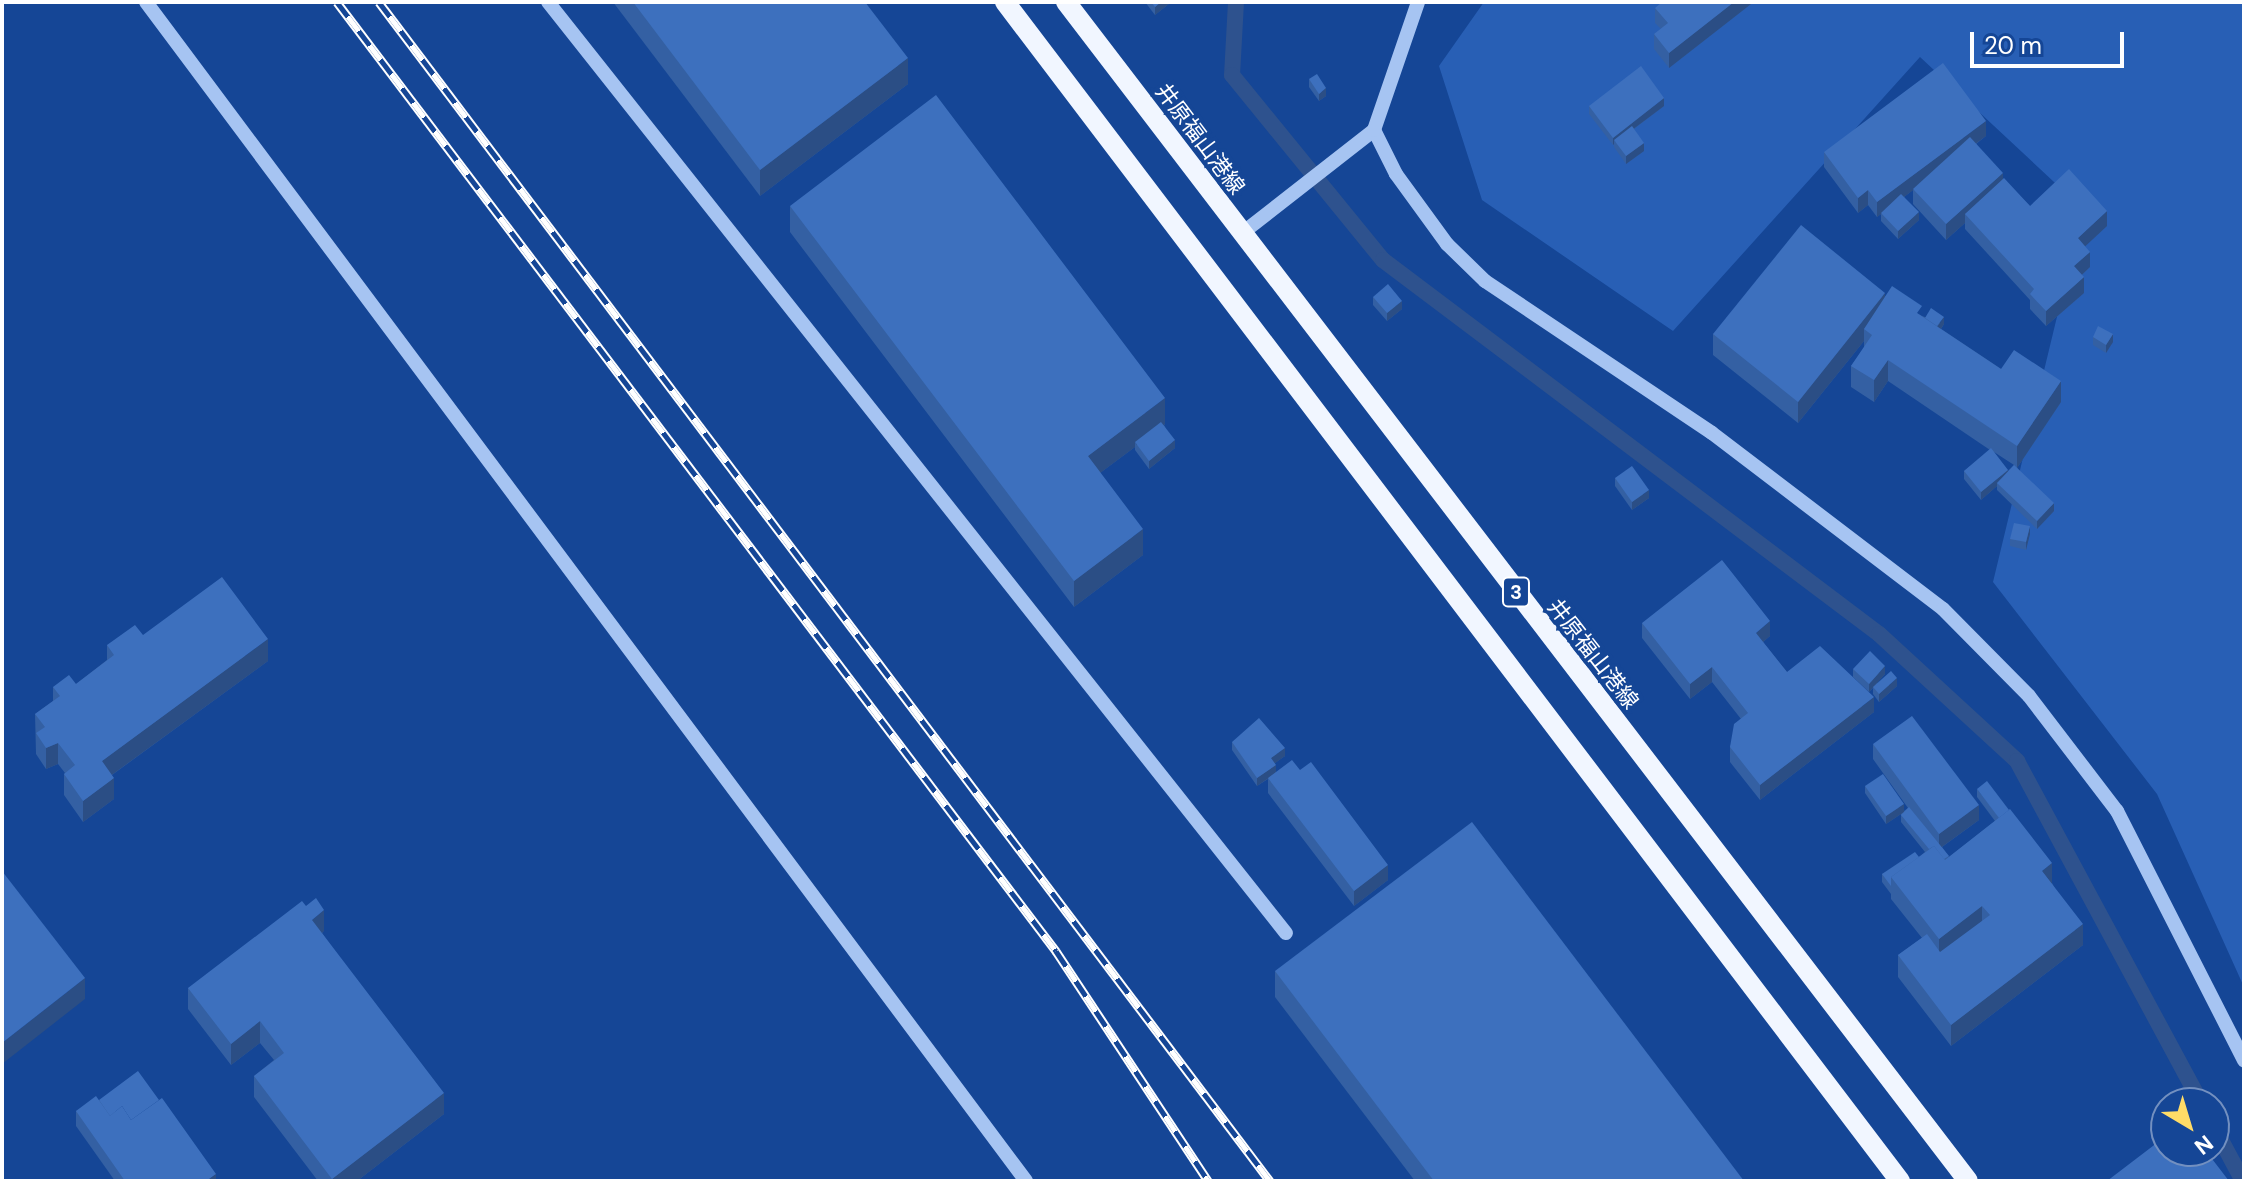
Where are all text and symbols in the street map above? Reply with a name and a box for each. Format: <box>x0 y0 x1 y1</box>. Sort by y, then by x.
scale bar <box>1974 16 2128 66</box>
text: 20 m <box>1984 30 2042 61</box>
street label: 井原福山港線 <box>1150 78 1250 200</box>
road number: 3 <box>1500 576 1532 608</box>
street label: 井原福山港線 <box>1542 594 1644 714</box>
north arrow <box>2150 1087 2230 1167</box>
text: N <box>2189 1128 2219 1161</box>

